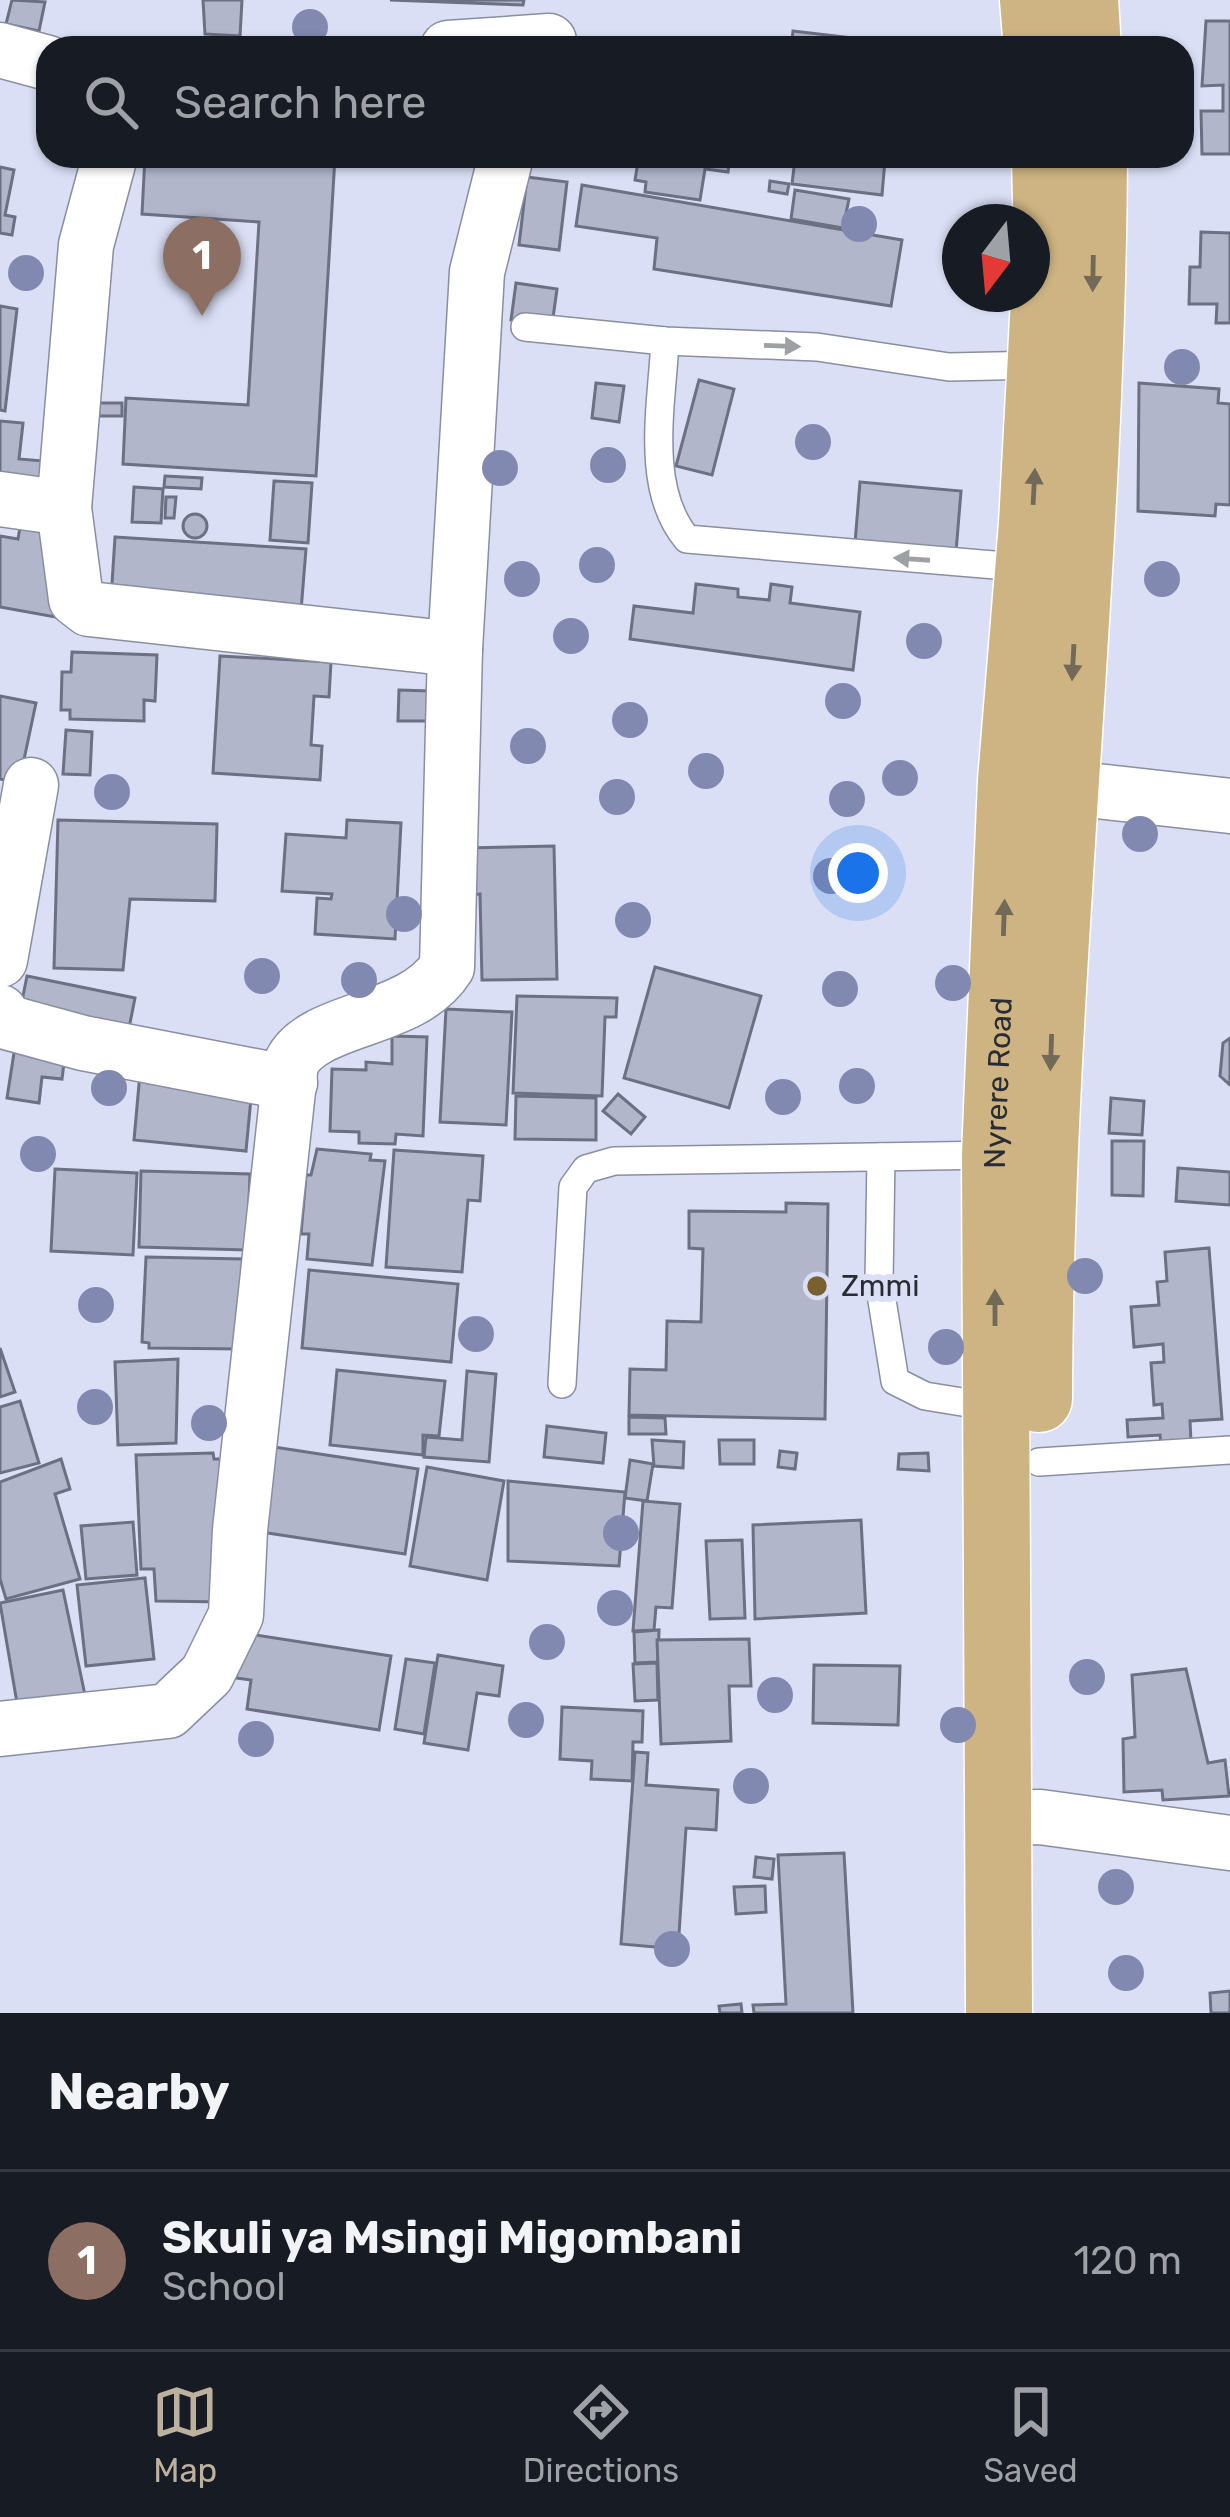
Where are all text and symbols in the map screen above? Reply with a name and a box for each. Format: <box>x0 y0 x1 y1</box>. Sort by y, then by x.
search box <box>36 36 1194 168</box>
icon: search <box>78 69 144 135</box>
text: Search here <box>174 76 426 129</box>
north arrow <box>942 204 1050 312</box>
pin: 1 <box>163 217 241 316</box>
one-way arrow <box>1083 255 1103 293</box>
one-way arrow <box>764 336 802 355</box>
one-way arrow <box>1025 467 1044 505</box>
one-way arrow <box>893 549 930 568</box>
one-way arrow <box>1063 644 1082 682</box>
your location <box>828 843 888 903</box>
one-way arrow <box>995 898 1014 936</box>
street label: Nyrere Road <box>977 997 1020 1169</box>
one-way arrow <box>1041 1034 1060 1072</box>
place label: Zmmi <box>841 1268 919 1304</box>
marker: Zmmi <box>804 1273 830 1299</box>
one-way arrow <box>985 1288 1005 1326</box>
text: Nearby <box>48 2061 230 2122</box>
text: Skuli ya Msingi Migombani <box>162 2211 742 2264</box>
text: 1 <box>77 2238 97 2284</box>
text: 120 m <box>1073 2238 1182 2284</box>
text: School <box>162 2264 286 2310</box>
tab: Map <box>152 2379 218 2490</box>
tab: Directions <box>523 2379 679 2490</box>
tab: Saved <box>984 2379 1078 2490</box>

